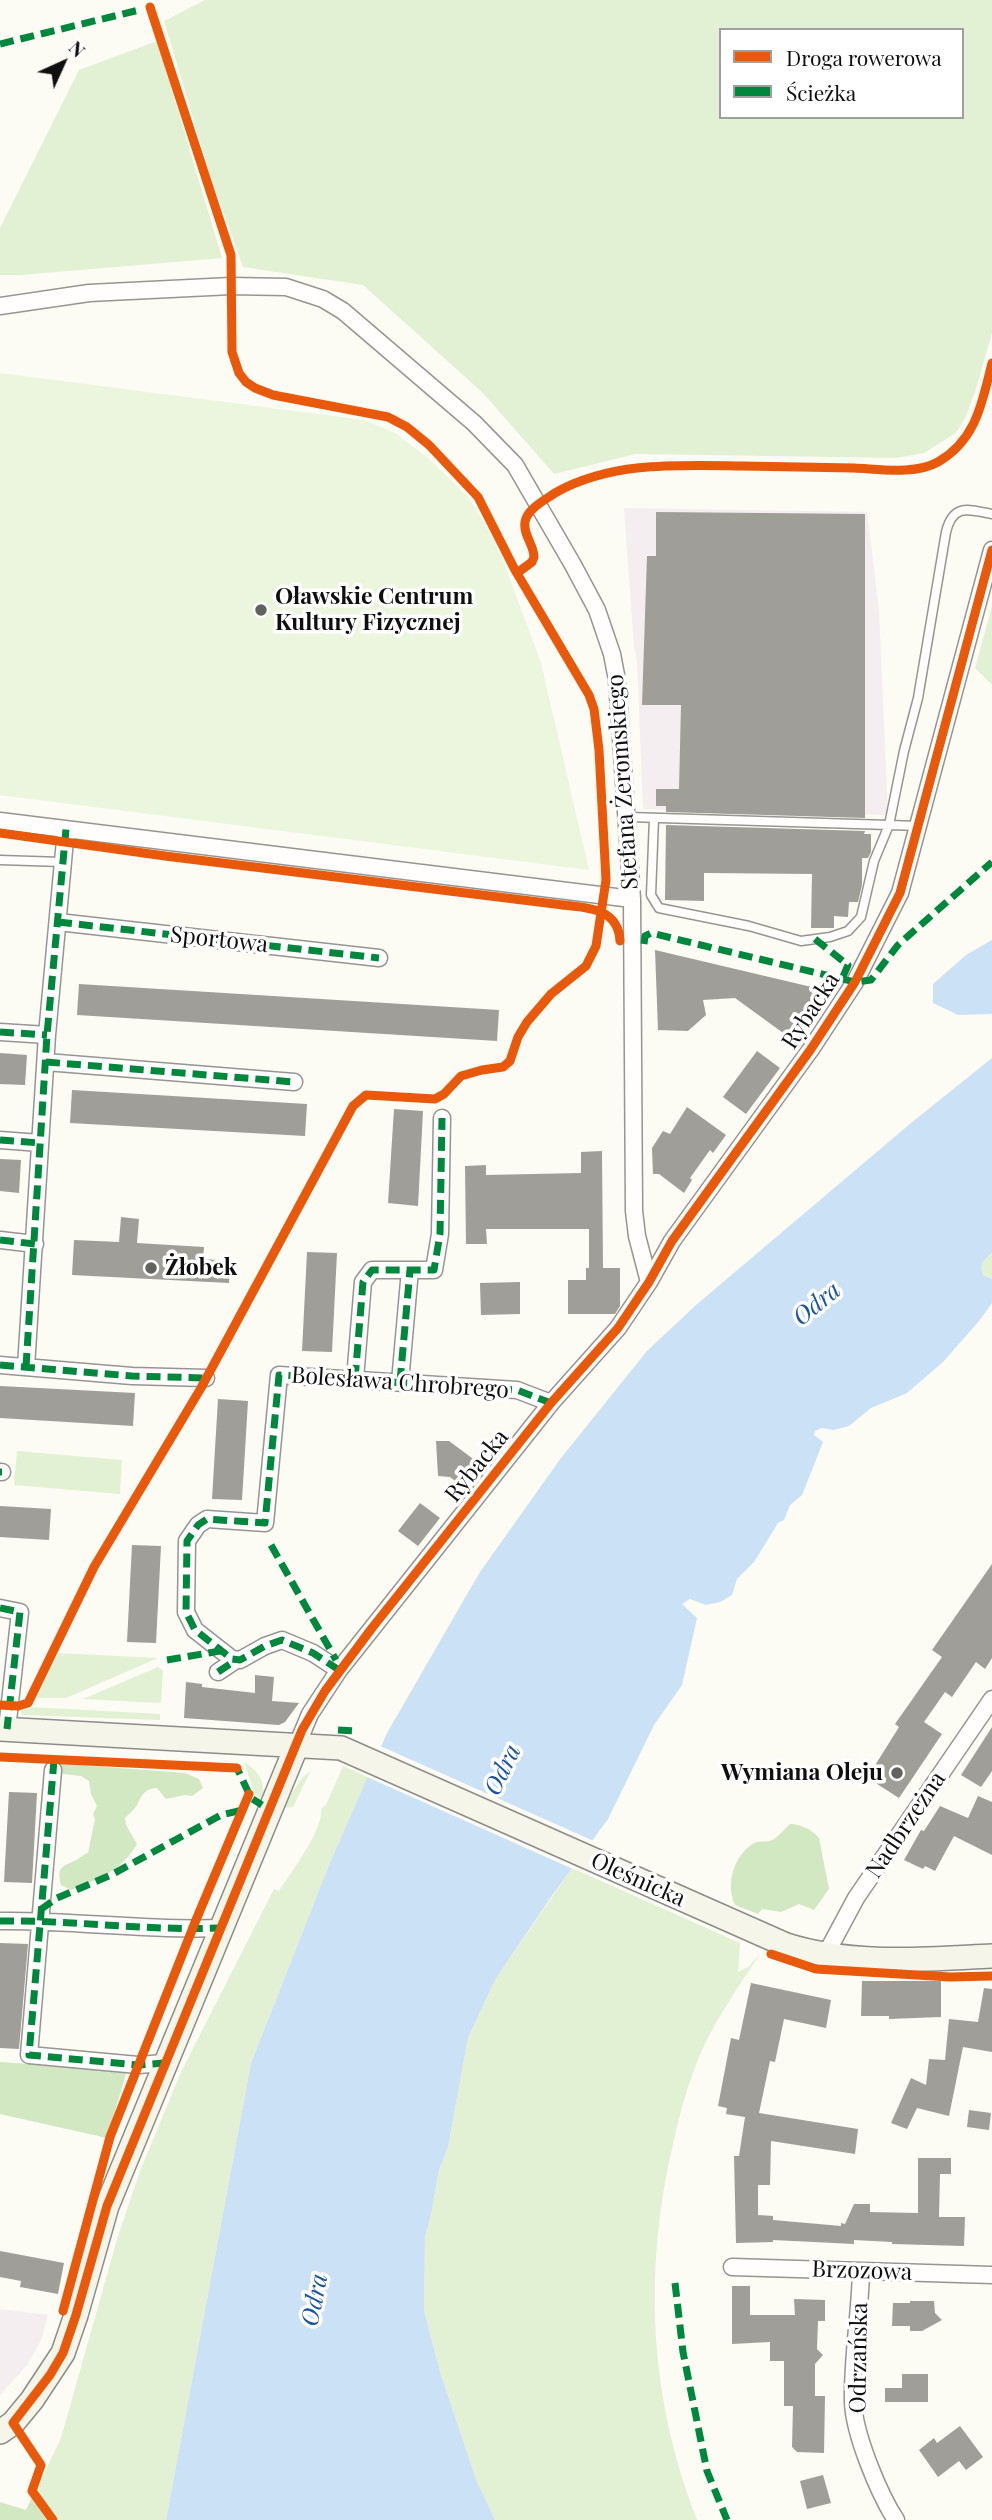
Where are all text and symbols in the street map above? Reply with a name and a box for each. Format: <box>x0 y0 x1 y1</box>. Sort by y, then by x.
north arrow <box>28 28 98 98</box>
legend <box>719 28 964 119</box>
text: N <box>64 34 92 62</box>
text: Droga rowerowa <box>786 43 942 71</box>
text: Ścieżka <box>786 78 856 106</box>
place label: Oławskie Centrum Kultury Fizycznej <box>275 583 473 637</box>
marker: Oławskie Centrum Kultury Fizycznej <box>253 602 269 618</box>
street label: Stefana Żeromskiego <box>602 673 644 891</box>
street label: Sportowa <box>169 921 269 959</box>
street label: Rybacka <box>776 968 846 1054</box>
place label: Żłobek <box>165 1254 237 1282</box>
marker: Żłobek <box>143 1260 159 1276</box>
water label: Odra <box>787 1276 847 1332</box>
street label: Bolesława Chrobrego <box>290 1362 510 1404</box>
street label: Rybacka <box>439 1424 515 1508</box>
water label: Odra <box>478 1740 528 1800</box>
place label: Wymiana Oleju <box>721 1759 883 1787</box>
marker: Wymiana Oleju <box>889 1765 905 1781</box>
street label: Nadbrzeżna <box>860 1767 952 1883</box>
street label: Oleśnicka <box>586 1847 690 1913</box>
street label: Brzozowa <box>811 2255 913 2287</box>
water label: Odra <box>296 2271 334 2329</box>
street label: Odrzańska <box>844 2302 874 2414</box>

